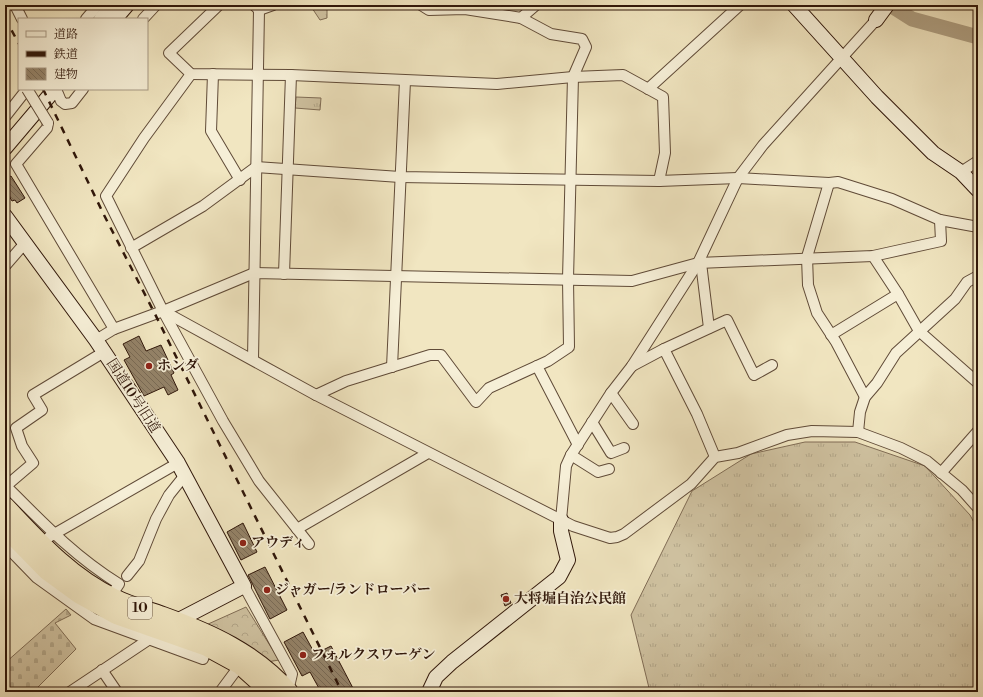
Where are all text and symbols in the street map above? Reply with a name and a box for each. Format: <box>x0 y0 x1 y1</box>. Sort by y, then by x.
legend <box>18 18 148 90</box>
text: 道路 <box>54 27 78 42</box>
text: 鉄道 <box>53 47 78 62</box>
text: 建物 <box>54 67 78 82</box>
street label: 国道10号旧道 <box>102 356 164 436</box>
place label: ホンダ <box>157 357 198 375</box>
marker: ホンダ <box>144 361 154 371</box>
place label: アウディ <box>251 534 306 552</box>
marker: アウディ <box>238 538 248 548</box>
place label: ジャガー/ランドローバー <box>275 581 431 599</box>
marker: ジャガー/ランドローバー <box>262 585 272 595</box>
place label: 大将堀自治公民館 <box>514 590 626 608</box>
marker: 大将堀自治公民館 <box>501 594 511 604</box>
road number: 10 <box>128 597 152 619</box>
place label: フォルクスワーゲン <box>311 646 436 664</box>
marker: フォルクスワーゲン <box>298 650 308 660</box>

